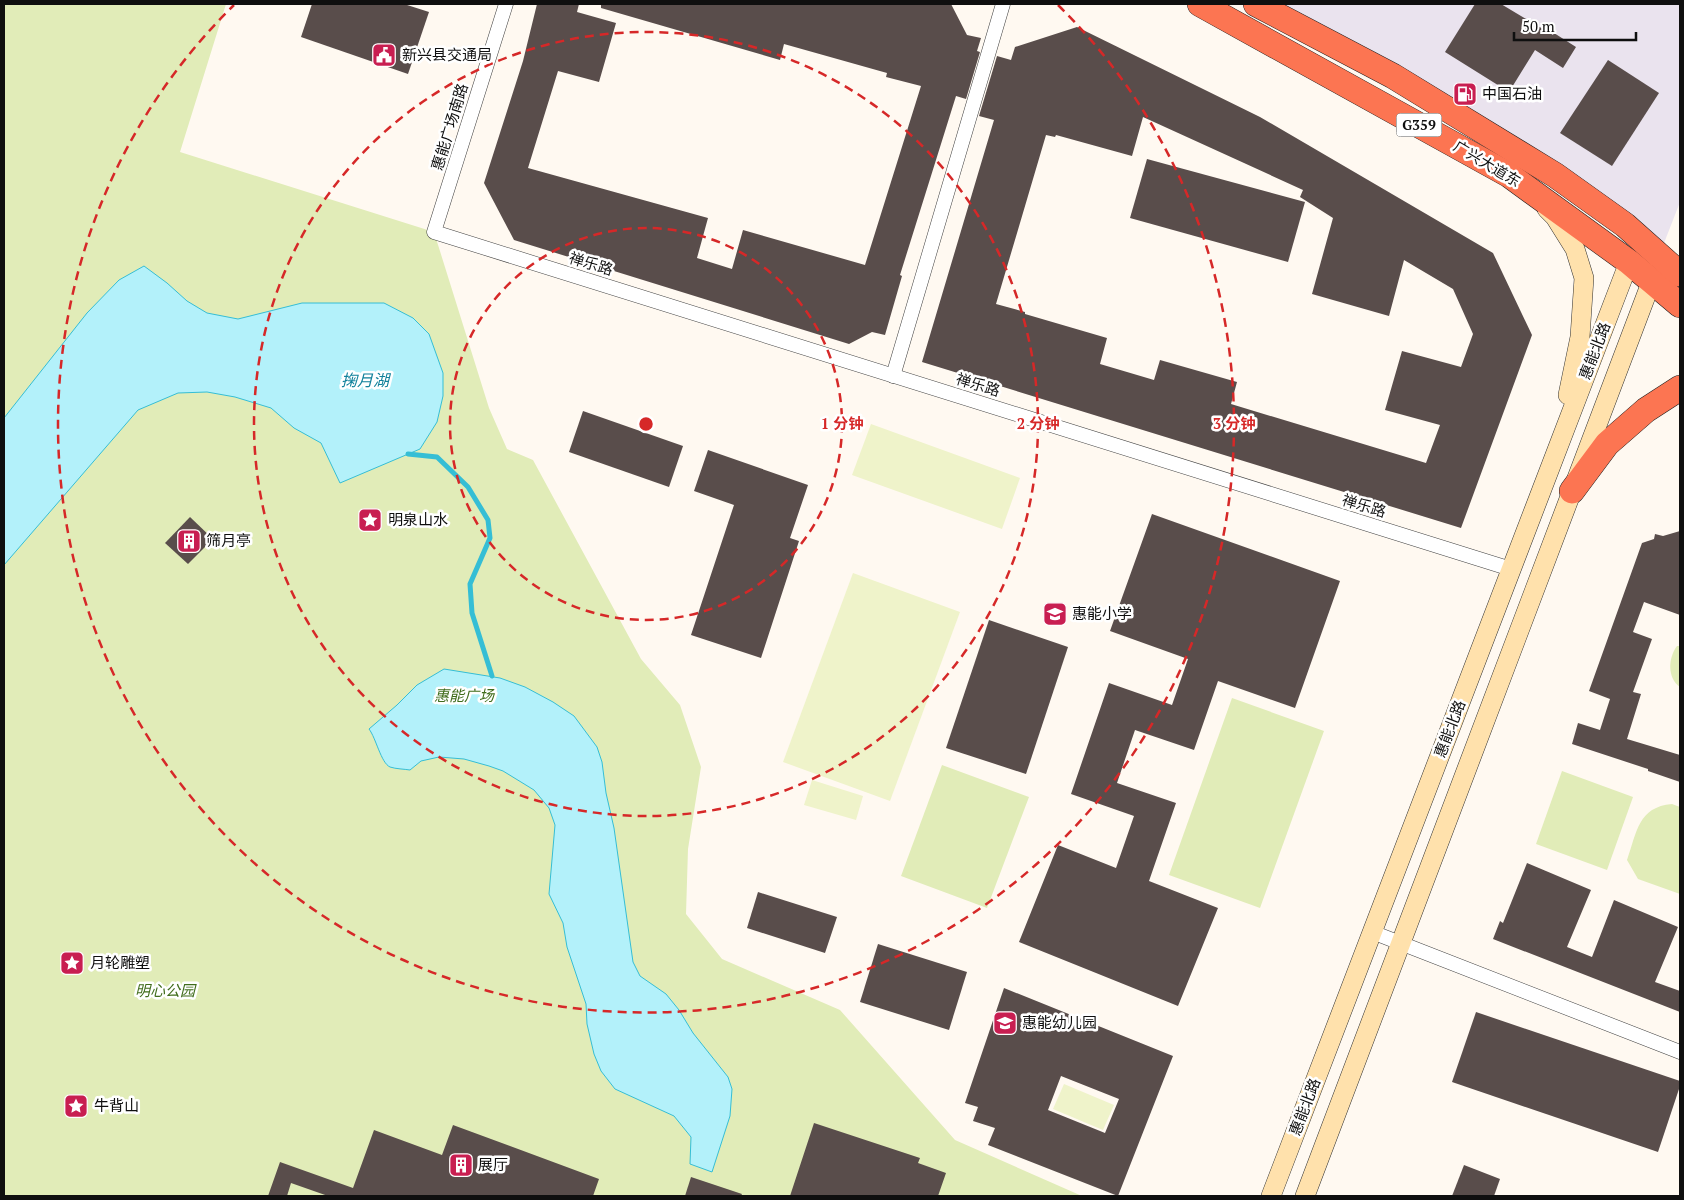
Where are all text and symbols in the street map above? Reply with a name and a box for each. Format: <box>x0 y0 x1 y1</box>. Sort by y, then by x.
scale bar <box>1514 10 1636 42</box>
text: 50 m <box>1522 16 1555 36</box>
public building icon: 新兴县交通局 <box>371 42 397 68</box>
place label: 新兴县交通局 <box>402 44 492 64</box>
street label: 惠能广场南路 <box>426 81 472 173</box>
fuel station icon: 中国石油 <box>1452 81 1478 107</box>
place label: 中国石油 <box>1482 83 1542 103</box>
road number: G359 <box>1396 114 1442 136</box>
street label: 广兴大道东 <box>1450 135 1525 191</box>
street label: 禅乐路 <box>567 247 616 279</box>
street label: 惠能北路 <box>1574 319 1614 382</box>
street label: 禅乐路 <box>954 368 1003 400</box>
water label: 掬月湖 <box>341 369 392 391</box>
text: 1 分钟 <box>821 413 863 433</box>
text: 2 分钟 <box>1017 413 1059 433</box>
text: 3 分钟 <box>1213 413 1255 433</box>
centre of rings <box>637 415 655 433</box>
street label: 禅乐路 <box>1340 489 1389 521</box>
place icon: 明泉山水 <box>357 507 383 533</box>
place label: 明泉山水 <box>388 509 448 529</box>
building icon: 筛月亭 <box>176 528 202 554</box>
place label: 筛月亭 <box>206 530 251 550</box>
school or university icon: 惠能小学 <box>1042 601 1068 627</box>
place label: 惠能小学 <box>1072 603 1132 623</box>
park label: 惠能广场 <box>434 685 496 705</box>
street label: 惠能北路 <box>1429 697 1469 760</box>
place icon: 月轮雕塑 <box>59 950 85 976</box>
place label: 月轮雕塑 <box>90 952 150 972</box>
park label: 明心公园 <box>135 980 197 1000</box>
school or university icon: 惠能幼儿园 <box>992 1010 1018 1036</box>
place label: 惠能幼儿园 <box>1022 1012 1097 1032</box>
street label: 惠能北路 <box>1284 1075 1324 1138</box>
place icon: 牛背山 <box>63 1093 89 1119</box>
place label: 牛背山 <box>94 1095 139 1115</box>
building icon: 展厅 <box>448 1152 474 1178</box>
place label: 展厅 <box>478 1154 508 1174</box>

